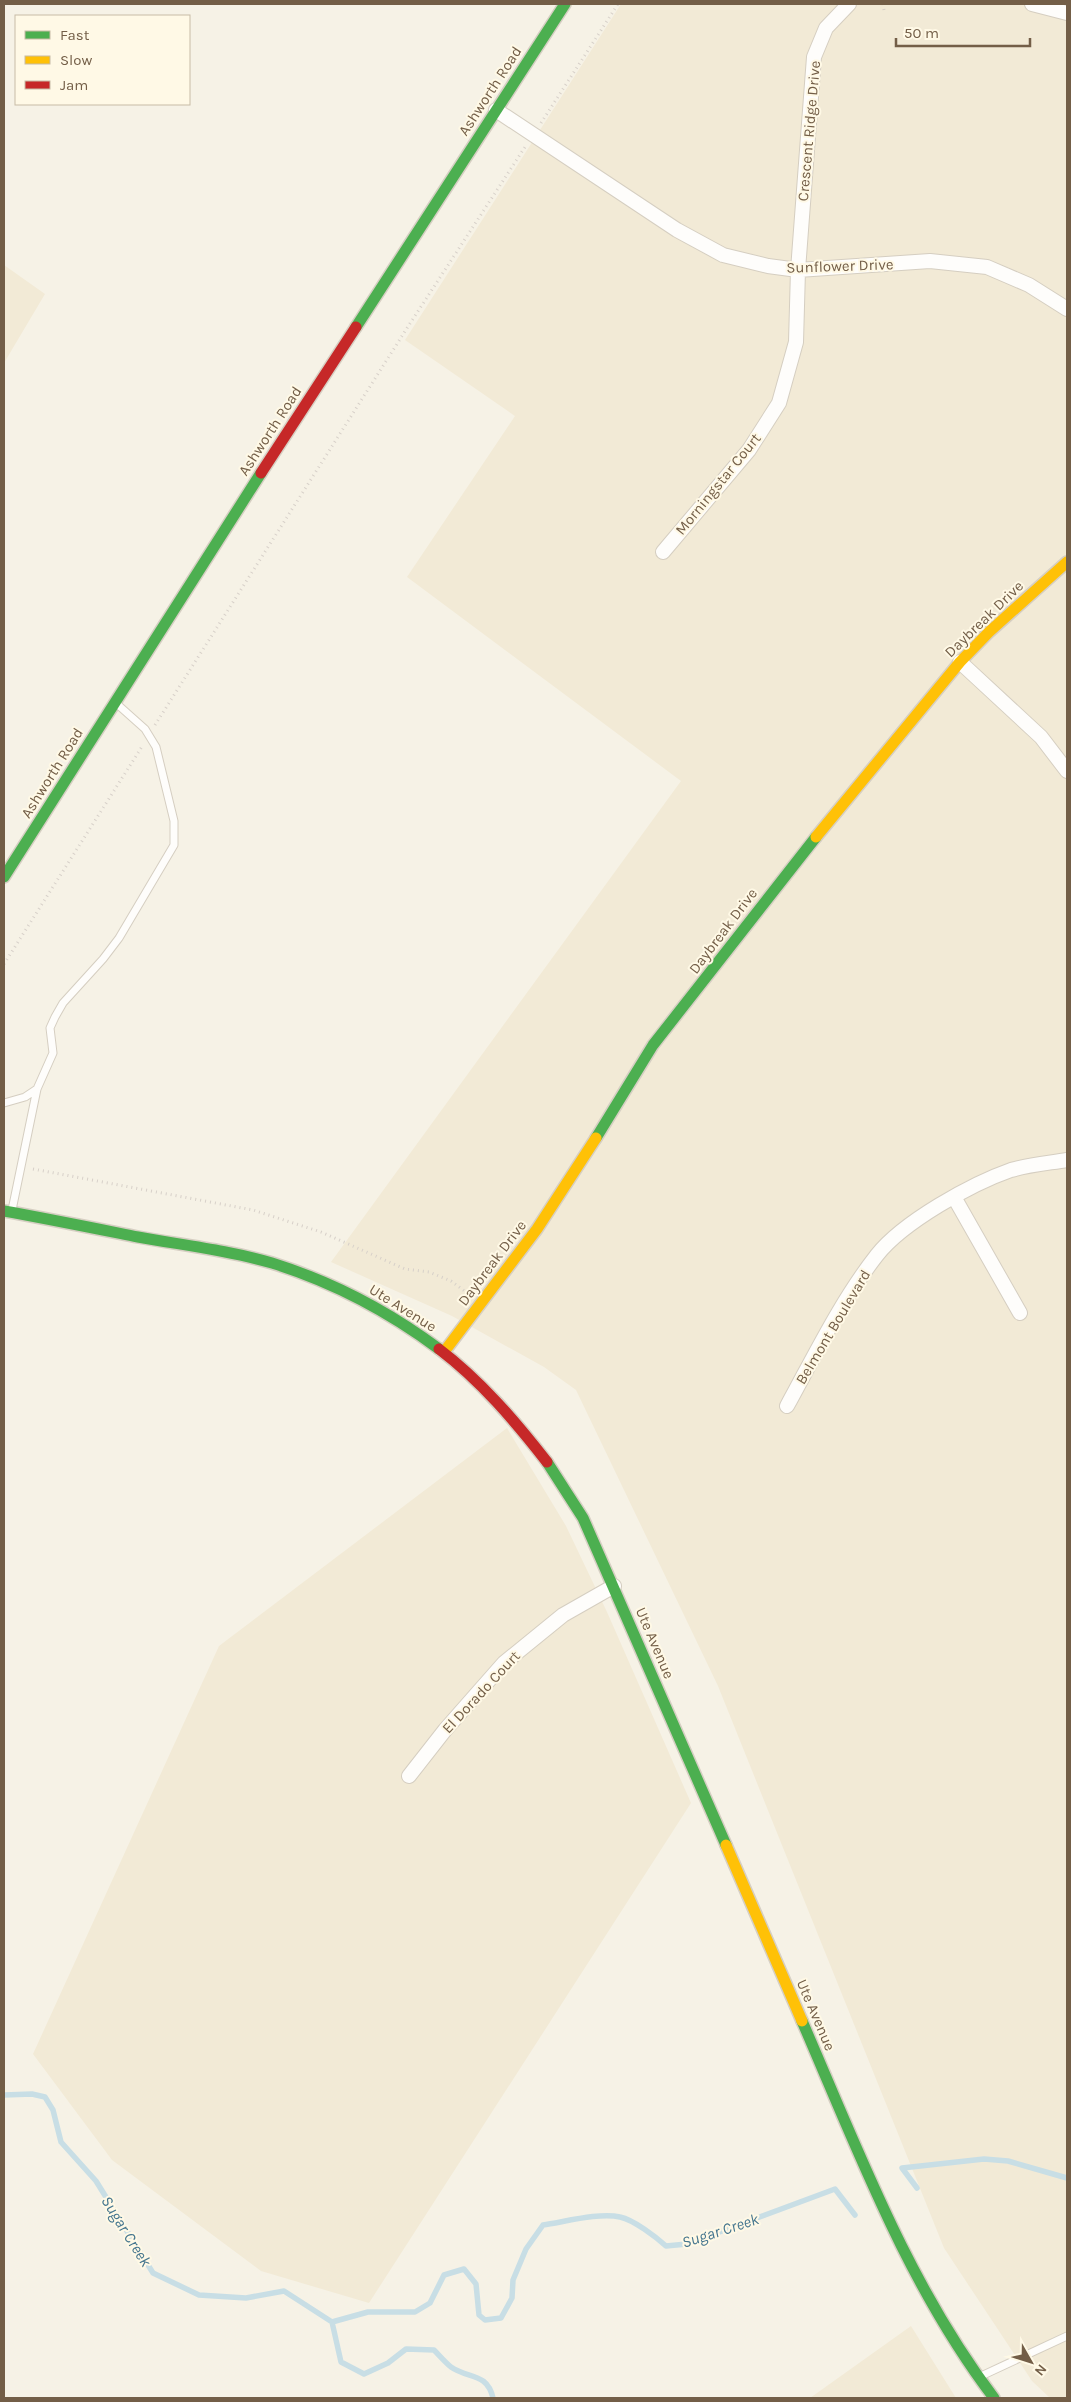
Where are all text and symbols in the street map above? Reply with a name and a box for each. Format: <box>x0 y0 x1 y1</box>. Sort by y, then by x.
legend <box>15 15 190 105</box>
scale bar <box>896 15 1030 47</box>
text: 50 m <box>904 24 939 42</box>
text: Fast <box>60 26 90 44</box>
street label: Ashworth Road <box>454 43 526 139</box>
text: Slow <box>60 51 92 69</box>
street label: Crescent Ridge Drive <box>794 60 824 202</box>
text: Jam <box>60 76 88 94</box>
street label: Sunflower Drive <box>786 255 894 277</box>
street label: Ashworth Road <box>234 383 306 479</box>
street label: Morningstar Court <box>671 429 765 538</box>
street label: Daybreak Drive <box>941 577 1027 661</box>
street label: Ashworth Road <box>17 725 87 821</box>
street label: Daybreak Drive <box>685 885 761 977</box>
street label: Daybreak Drive <box>454 1217 530 1309</box>
street label: Belmont Boulevard <box>792 1267 874 1387</box>
street label: Ute Avenue <box>366 1280 440 1336</box>
street label: Ute Avenue <box>632 1604 678 1682</box>
street label: El Dorado Court <box>438 1647 524 1737</box>
street label: Ute Avenue <box>793 1976 839 2054</box>
water label: Sugar Creek <box>97 2192 156 2271</box>
water label: Sugar Creek <box>679 2209 762 2252</box>
north arrow <box>1006 2337 1056 2387</box>
text: N <box>1031 2361 1050 2379</box>

